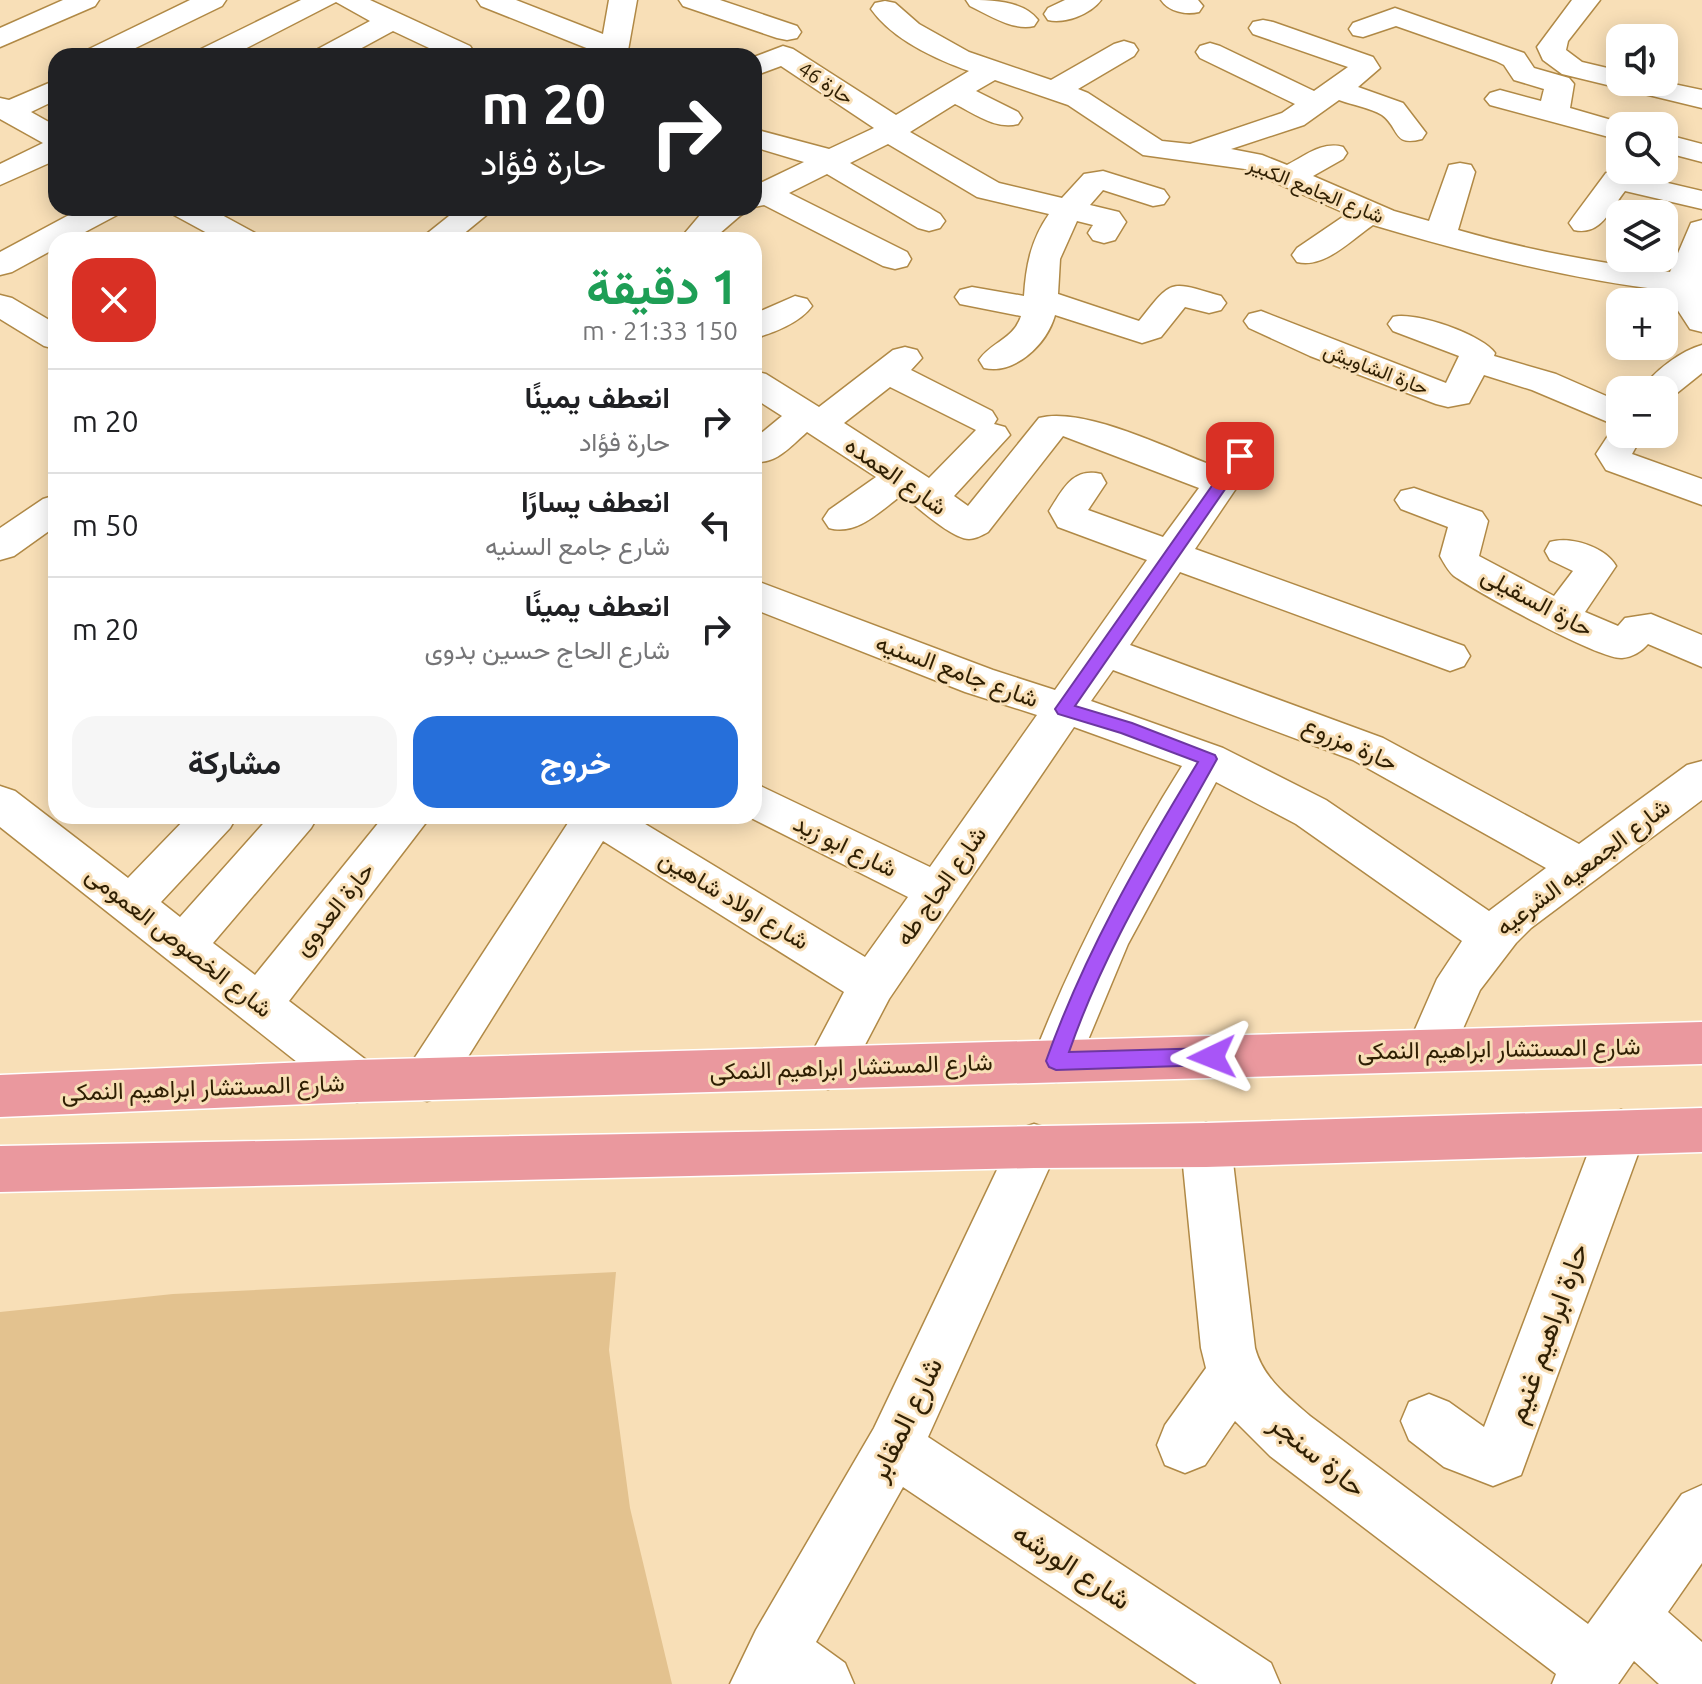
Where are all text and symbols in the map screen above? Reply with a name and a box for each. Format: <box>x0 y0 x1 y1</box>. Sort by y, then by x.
map controls <box>1606 24 1678 448</box>
button: sound <box>1606 24 1678 96</box>
street label: حارة 46 <box>794 56 858 110</box>
text: 20 m <box>481 72 606 135</box>
icon: right <box>634 80 738 184</box>
button: search <box>1606 112 1678 184</box>
text: حارة فؤاد <box>480 141 606 182</box>
street label: شارع الجامع الكبير <box>1243 151 1388 230</box>
button: layers <box>1606 200 1678 272</box>
button: close <box>72 258 156 342</box>
text: 1 دقيقة <box>586 259 738 313</box>
button: + <box>1606 288 1678 360</box>
text: 150 m · 21:33 <box>582 316 738 345</box>
street label: حارة الشاويش <box>1320 338 1432 401</box>
button: − <box>1606 376 1678 448</box>
text: انعطف يمينًا <box>525 380 670 414</box>
icon: right <box>694 399 738 443</box>
text: 20 m <box>72 404 139 438</box>
pin <box>1206 422 1274 490</box>
text: حارة فؤاد <box>579 427 670 456</box>
street label: شارع العمده <box>839 431 952 523</box>
icon: arrive <box>1218 434 1262 478</box>
text: انعطف يسارًا <box>521 484 670 518</box>
icon: left <box>694 503 738 547</box>
text: 50 m <box>72 508 139 542</box>
text: شارع جامع السنيه <box>485 531 670 560</box>
street label: حارة السقيلى <box>1476 561 1597 644</box>
text: انعطف يمينًا <box>525 588 670 622</box>
icon: right <box>694 607 738 651</box>
text: 20 m <box>72 612 139 646</box>
street label: شارع جامع السنيه <box>871 629 1042 716</box>
text: شارع الحاج حسين بدوى <box>425 635 670 664</box>
street label: حارة مزروع <box>1298 711 1402 779</box>
button: مشاركة <box>72 716 397 808</box>
button: خروج <box>413 716 738 808</box>
street label: شارع الجمعيه الشرعيه <box>1490 792 1677 943</box>
street label: شارع ابو زيد <box>788 809 901 885</box>
street label: شارع الحاج طه <box>890 821 994 952</box>
street label: شارع اولاد شاهين <box>653 844 814 957</box>
street label: حارة العدوى <box>288 857 381 962</box>
street label: شارع الخصوص العمومى <box>79 861 278 1025</box>
position arrow <box>1170 1015 1254 1099</box>
street label: شارع المستشار ابراهيم النمكى <box>1357 1033 1641 1067</box>
street label: شارع المستشار ابراهيم النمكى <box>709 1048 993 1088</box>
street label: شارع المستشار ابراهيم النمكى <box>61 1069 345 1109</box>
street label: حارة ابراهيم غنيم <box>1500 1239 1597 1428</box>
street label: شارع المقابر <box>861 1352 951 1488</box>
street label: حارة سنجر <box>1261 1406 1373 1505</box>
street label: شارع الورشه <box>1006 1516 1137 1618</box>

